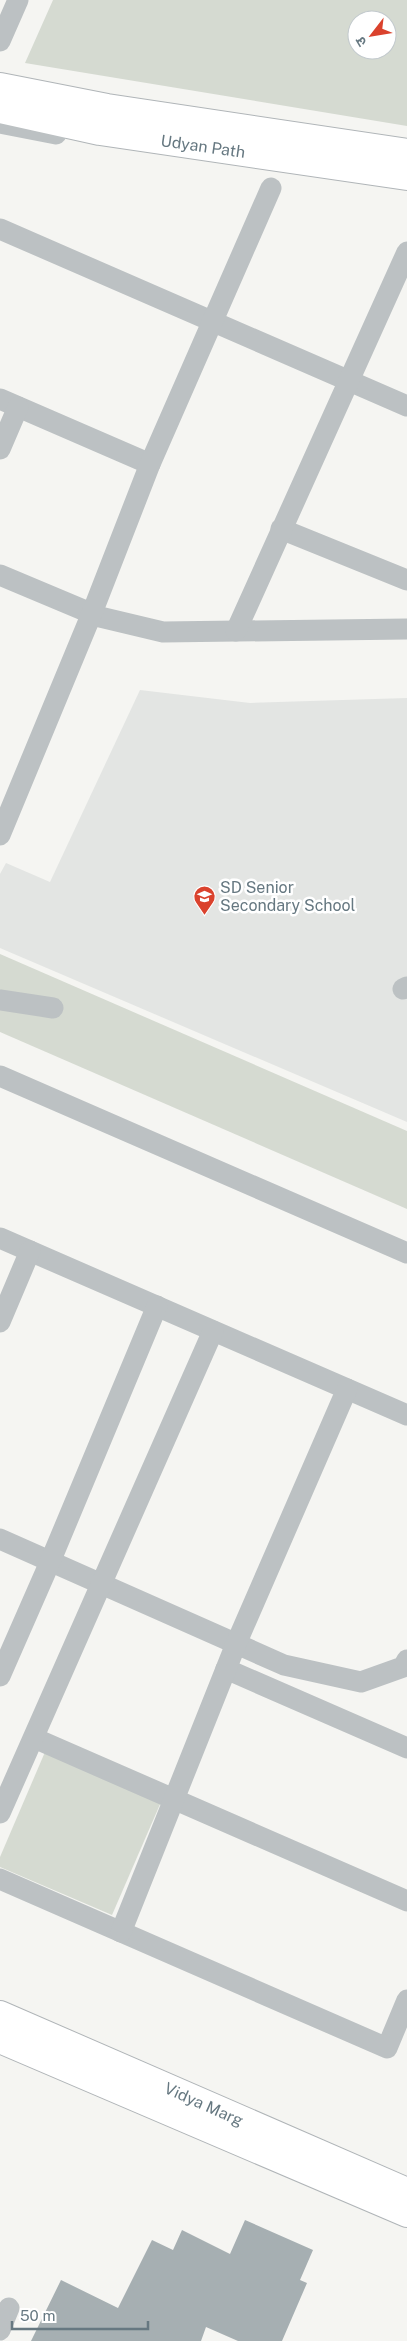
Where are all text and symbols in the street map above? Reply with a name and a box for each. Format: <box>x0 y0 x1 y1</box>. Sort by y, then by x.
north arrow <box>347 10 397 60</box>
text: उ <box>351 33 370 49</box>
street label: Udyan Path <box>159 131 246 162</box>
place label: SD Senior Secondary School <box>220 878 356 915</box>
school or university icon: SD Senior Secondary School <box>192 884 216 915</box>
street label: Vidya Marg <box>161 2079 246 2130</box>
scale bar <box>12 2298 149 2330</box>
text: 50 m <box>20 2307 55 2324</box>

